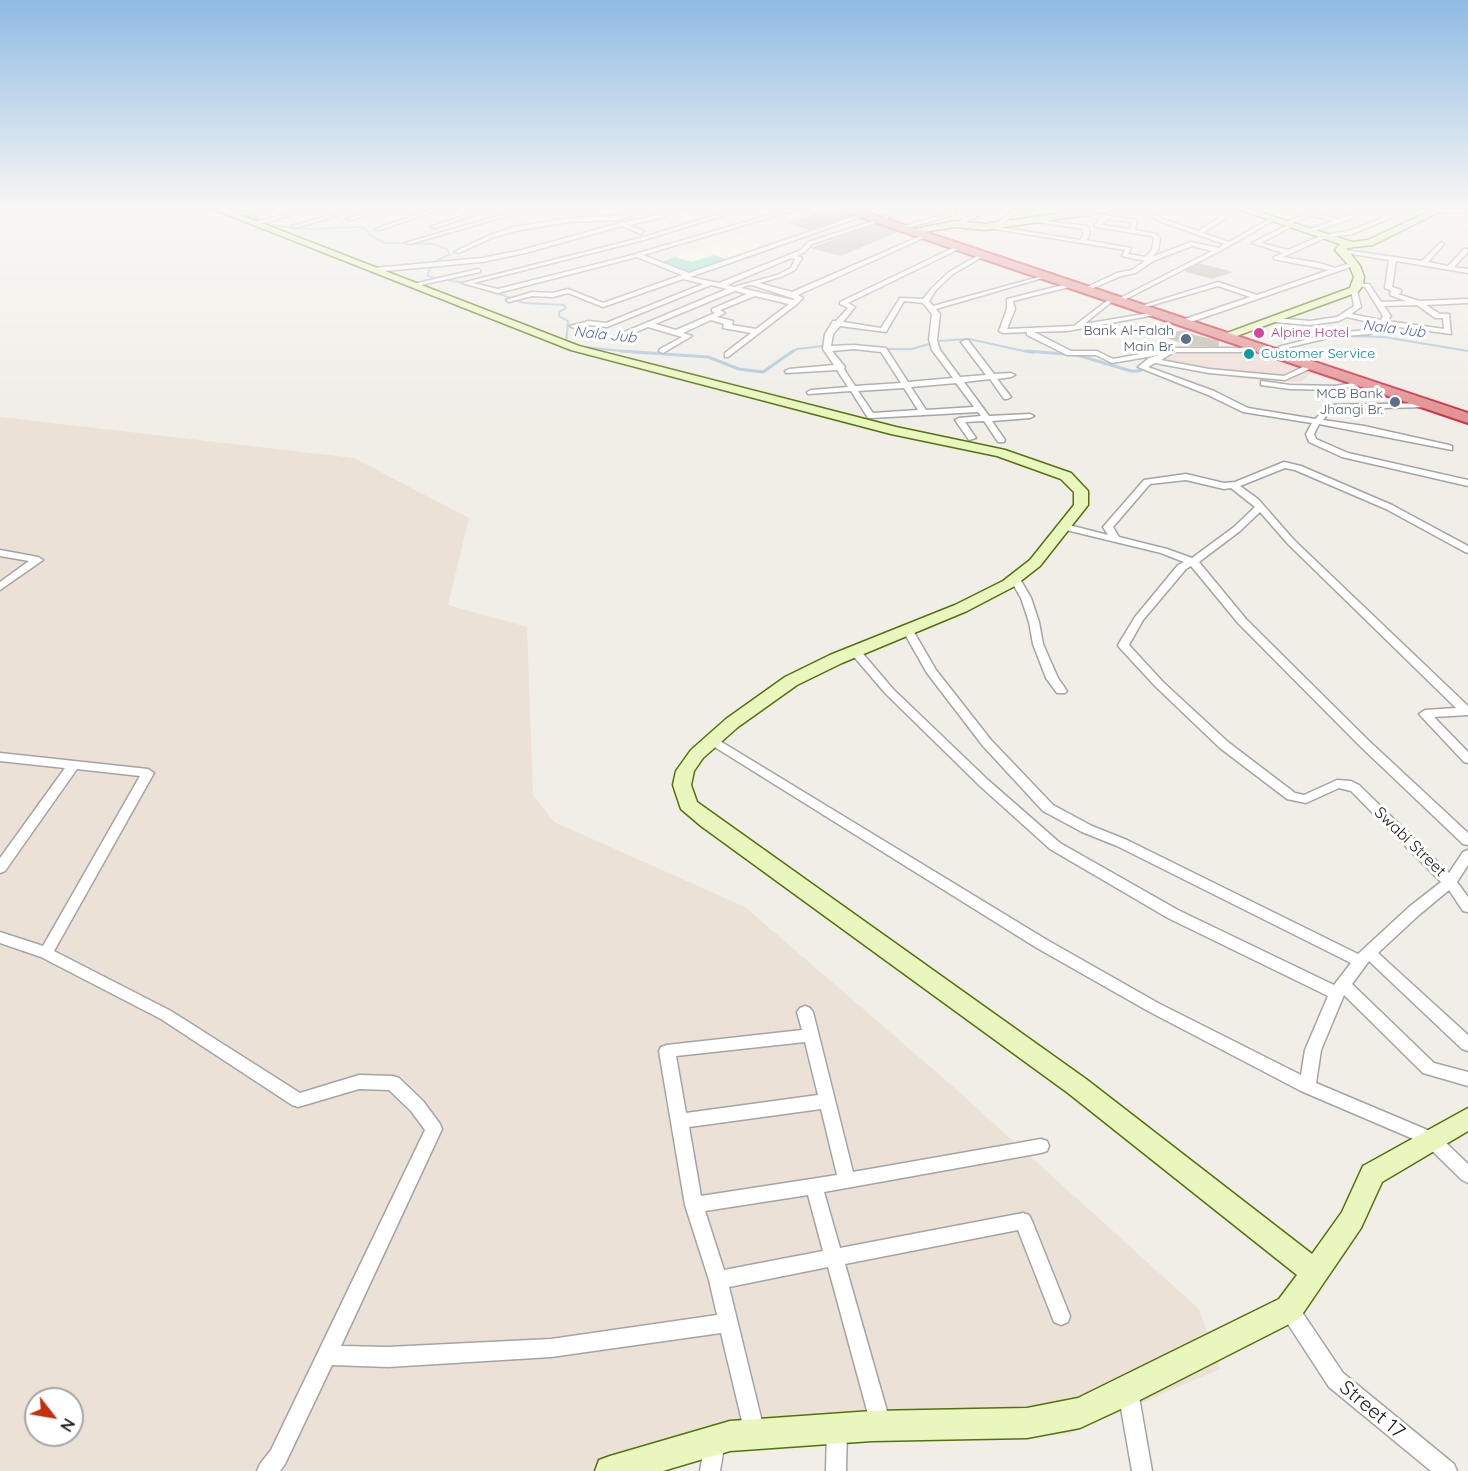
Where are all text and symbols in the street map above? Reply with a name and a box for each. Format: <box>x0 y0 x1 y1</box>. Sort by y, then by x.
water label: Nala Jub <box>1362 316 1426 342</box>
water label: Nala Jub <box>573 323 637 347</box>
place label: Bank Al-Falah Main Br. <box>1083 323 1174 356</box>
place label: Alpine Hotel <box>1271 325 1349 341</box>
marker: Alpine Hotel <box>1252 326 1266 340</box>
marker: Bank Al-Falah Main Br. <box>1179 332 1193 346</box>
place label: Customer Service <box>1261 346 1375 362</box>
marker: Customer Service <box>1242 347 1256 361</box>
place label: MCB Bank Jhangi Br. <box>1316 386 1383 418</box>
marker: MCB Bank Jhangi Br. <box>1388 395 1402 409</box>
street label: Swabi Street <box>1370 803 1450 881</box>
street label: Street 17 <box>1334 1376 1410 1444</box>
north arrow <box>24 1387 84 1447</box>
text: N <box>56 1415 79 1435</box>

